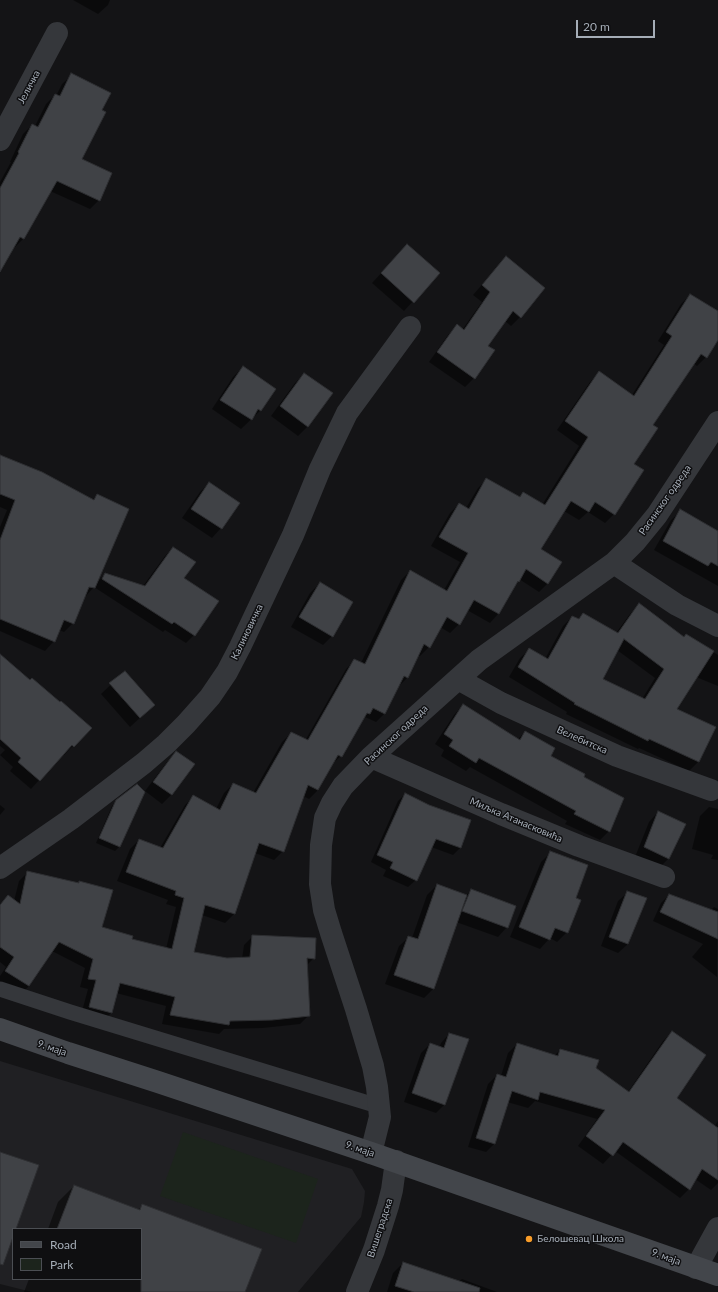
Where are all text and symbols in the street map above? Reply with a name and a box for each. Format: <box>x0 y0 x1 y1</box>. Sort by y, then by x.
scale bar <box>578 12 657 38</box>
text: 20 m <box>583 19 610 34</box>
street label: Јеличка <box>15 68 43 106</box>
street label: Расинског одреда <box>636 463 694 537</box>
street label: Калиновичка <box>228 602 266 662</box>
street label: Расинског одреда <box>362 702 430 768</box>
street label: Велебитска <box>555 724 609 756</box>
street label: Миљка Атанасковића <box>468 795 564 845</box>
street label: 9. маја <box>36 1037 68 1059</box>
street label: 9. маја <box>344 1138 376 1160</box>
street label: Вишеградска <box>365 1197 395 1259</box>
legend <box>12 1228 142 1280</box>
place label: Белошевац Школа <box>537 1233 624 1245</box>
marker: Белошевац Школа <box>524 1234 534 1244</box>
text: Road <box>50 1237 77 1252</box>
street label: 9. маја <box>650 1246 682 1268</box>
text: Park <box>50 1257 73 1272</box>

